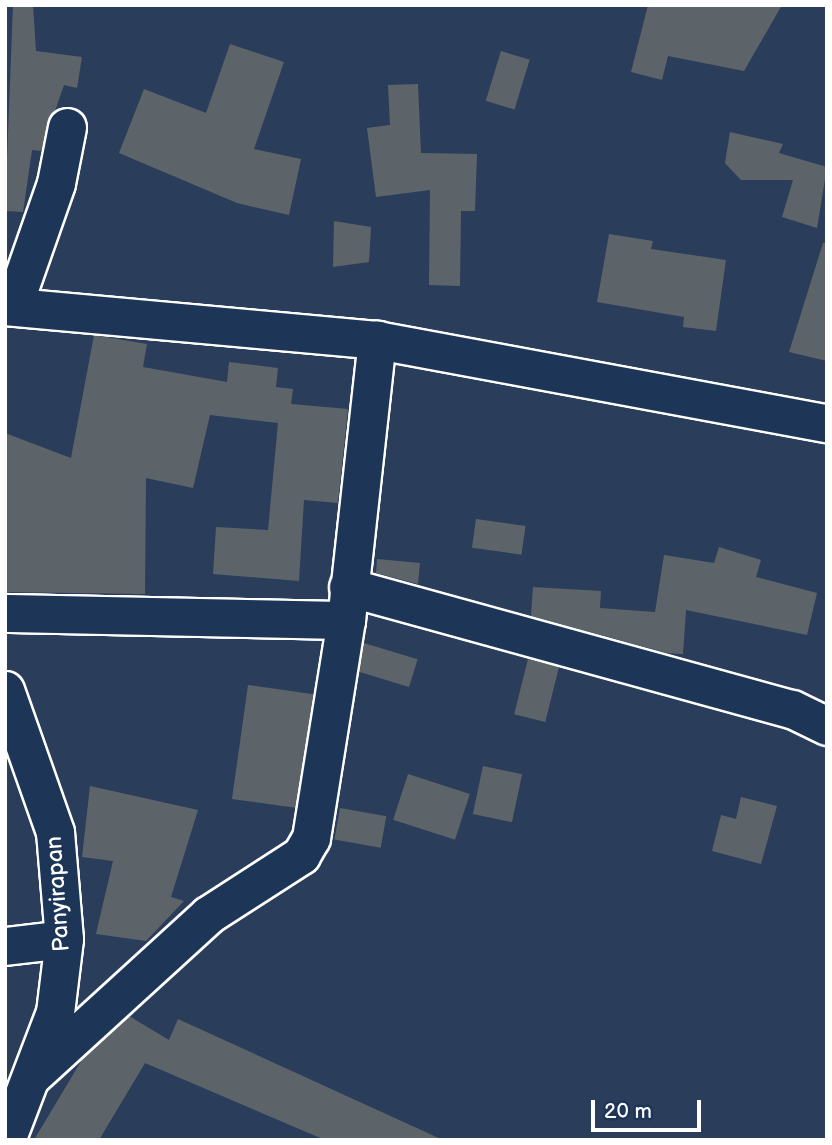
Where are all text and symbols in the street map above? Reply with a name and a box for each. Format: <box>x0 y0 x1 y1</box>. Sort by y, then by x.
street label: Panyirapan <box>40 835 76 953</box>
scale bar <box>594 1086 704 1130</box>
text: 20 m <box>604 1099 652 1124</box>

